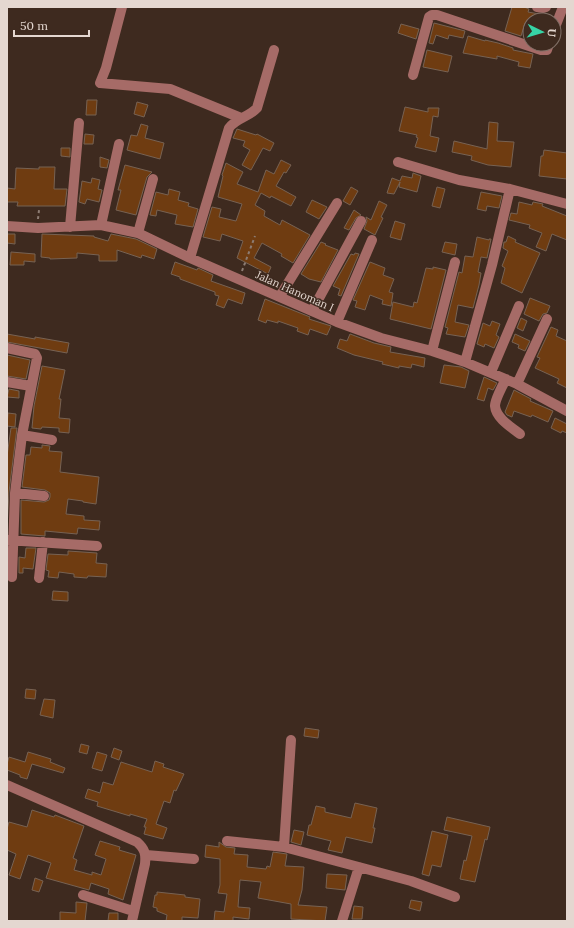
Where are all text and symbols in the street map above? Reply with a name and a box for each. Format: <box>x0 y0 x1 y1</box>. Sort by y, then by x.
scale bar <box>14 12 89 38</box>
north arrow <box>522 12 562 52</box>
text: 50 m <box>20 18 48 33</box>
text: U <box>545 28 559 38</box>
street label: Jalan Hanoman I <box>253 267 336 315</box>

